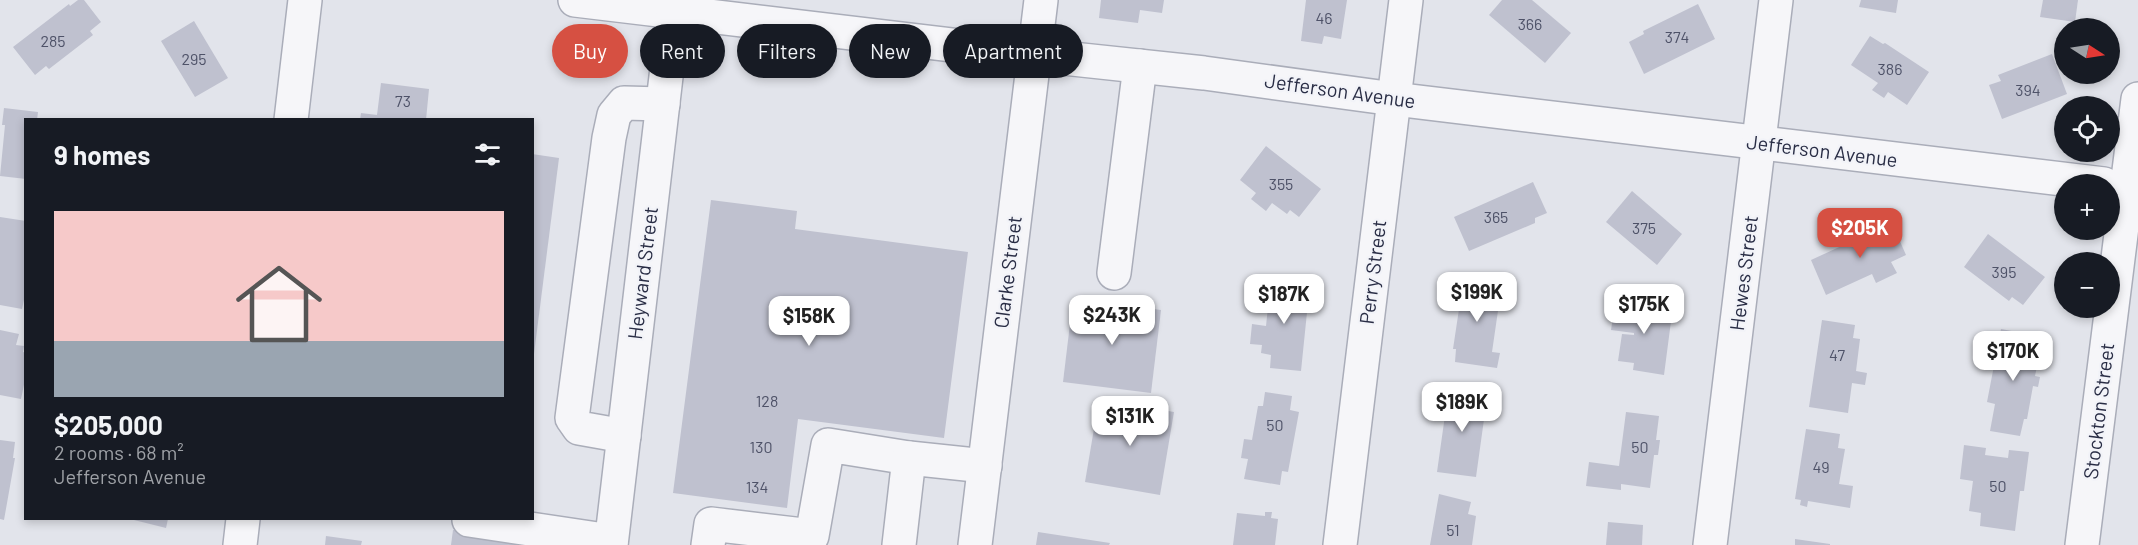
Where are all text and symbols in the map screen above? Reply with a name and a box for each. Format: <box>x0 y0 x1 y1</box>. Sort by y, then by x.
house number: 46 <box>1315 8 1333 27</box>
house number: 366 <box>1518 14 1542 33</box>
north arrow <box>2054 18 2120 84</box>
map controls <box>2054 18 2120 318</box>
chip: Buy <box>552 24 628 78</box>
chip: Rent <box>640 24 725 78</box>
chip: Filters <box>737 24 837 78</box>
chip: New <box>849 24 931 78</box>
chip: Apartment <box>943 24 1083 78</box>
house number: 374 <box>1665 27 1689 46</box>
house number: 285 <box>40 31 66 50</box>
house number: 295 <box>181 49 207 68</box>
house number: 386 <box>1878 59 1902 78</box>
street label: Jefferson Avenue <box>1263 68 1417 112</box>
house number: 394 <box>2015 80 2041 99</box>
house number: 73 <box>395 91 411 110</box>
button: locate <box>2054 96 2120 162</box>
street label: Jefferson Avenue <box>1745 129 1899 171</box>
icon: filters <box>471 138 504 171</box>
text: 9 homes <box>54 139 150 170</box>
house number: 355 <box>1269 174 1293 193</box>
button: + <box>2054 174 2120 240</box>
street label: Heyward Street <box>622 205 662 341</box>
house number: 365 <box>1484 207 1508 226</box>
pin: $205K <box>1818 208 1902 259</box>
street label: Clarke Street <box>988 214 1026 329</box>
street label: Hewes Street <box>1724 214 1762 332</box>
text: $205K <box>1831 215 1889 239</box>
street label: Perry Street <box>1354 218 1390 325</box>
house number: 375 <box>1632 218 1656 237</box>
icon: home <box>225 250 333 358</box>
button: − <box>2054 252 2120 318</box>
house number: 395 <box>1992 262 2016 281</box>
pin: $199K <box>1435 272 1519 323</box>
pin: $187K <box>1242 274 1326 325</box>
text: $199K <box>1451 279 1503 303</box>
text: $187K <box>1258 281 1310 305</box>
pin: $175K <box>1602 284 1686 335</box>
text: $175K <box>1618 291 1670 315</box>
pin: $243K <box>1070 295 1154 346</box>
pin: $158K <box>767 296 851 347</box>
text: $243K <box>1083 302 1141 326</box>
text: $158K <box>783 303 835 327</box>
pin: $170K <box>1971 331 2055 382</box>
text: $170K <box>1987 338 2039 362</box>
street label: Stockton Street <box>2078 341 2118 480</box>
house number: 47 <box>1829 345 1845 364</box>
pin: $189K <box>1420 382 1504 433</box>
text: $189K <box>1436 389 1488 413</box>
house number: 128 <box>756 391 778 410</box>
pin: $131K <box>1088 396 1172 447</box>
text: $131K <box>1106 403 1154 427</box>
text: $205,000 <box>54 409 163 440</box>
house number: 50 <box>1266 415 1284 434</box>
house number: 130 <box>750 437 772 456</box>
house number: 50 <box>1631 437 1649 456</box>
text: 2 rooms · 68 m² <box>54 440 184 464</box>
house number: 49 <box>1812 457 1830 476</box>
text: Jefferson Avenue <box>54 464 206 488</box>
house number: 50 <box>1989 476 2007 495</box>
house number: 134 <box>746 477 768 496</box>
house number: 51 <box>1446 520 1460 539</box>

